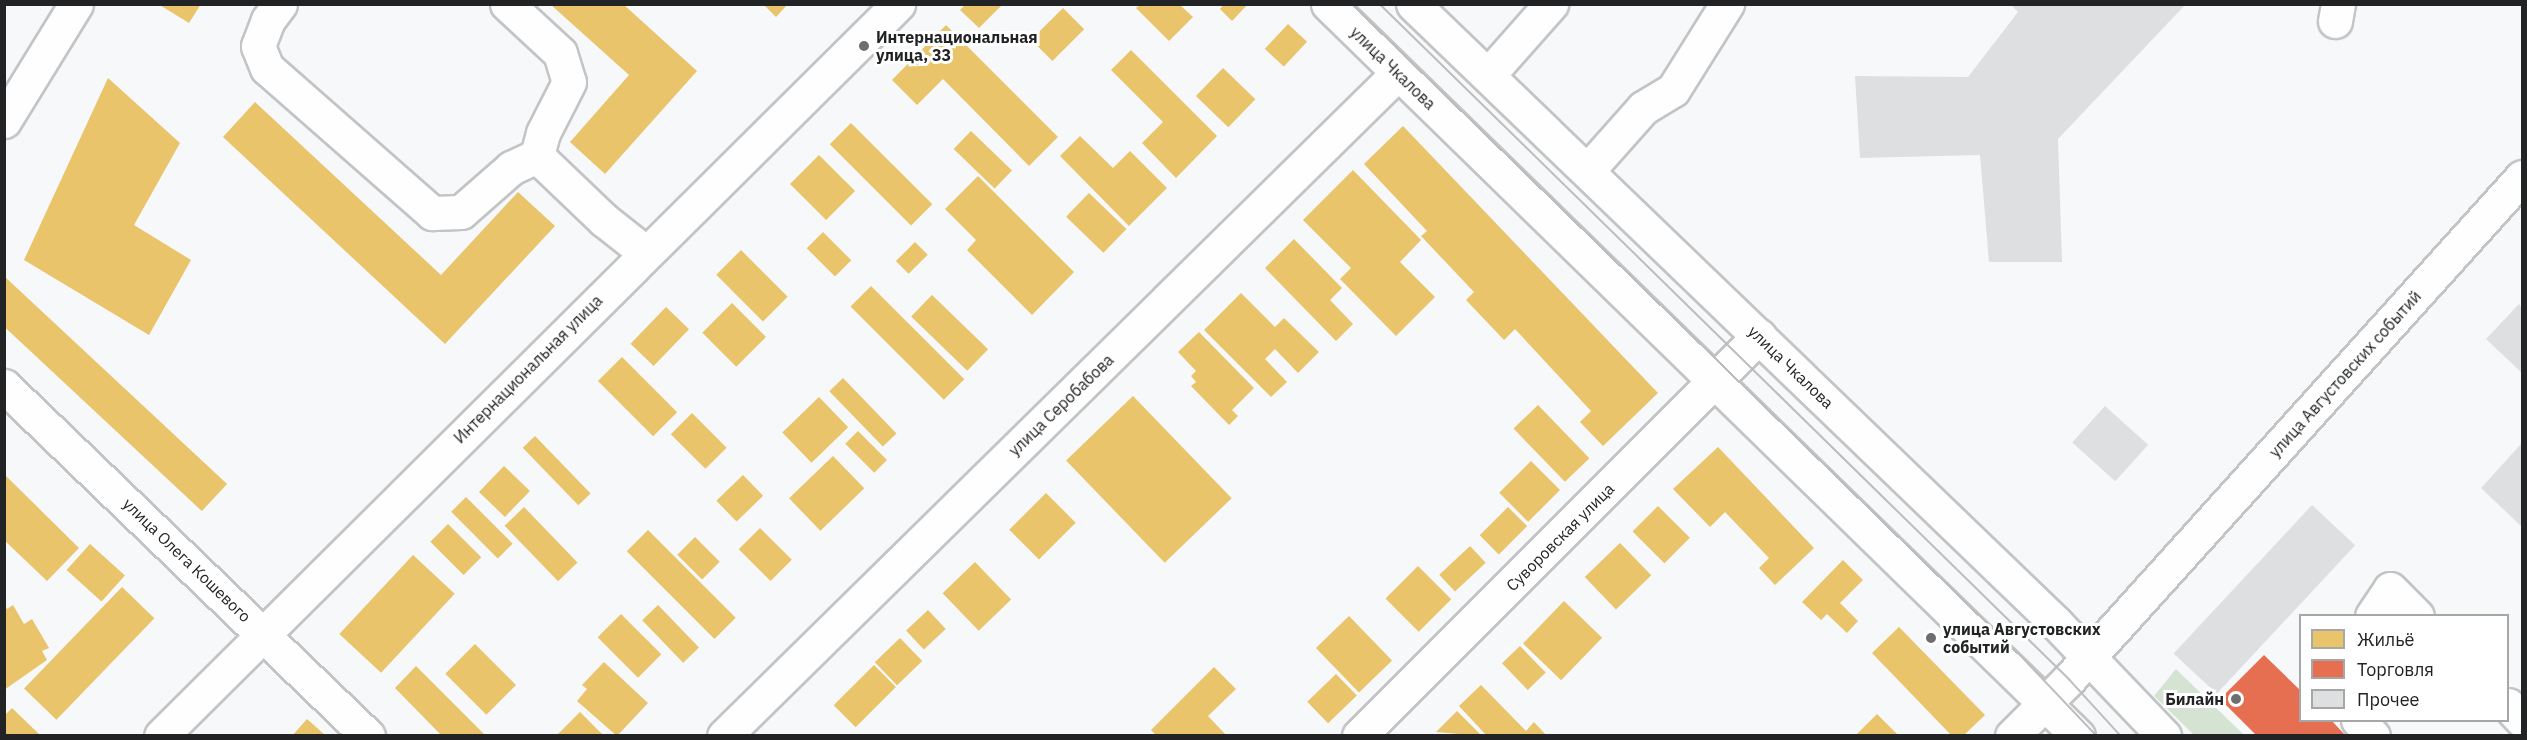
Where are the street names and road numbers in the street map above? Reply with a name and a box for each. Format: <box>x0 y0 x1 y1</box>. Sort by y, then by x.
street label: улица Чкалова <box>1346 22 1440 114</box>
street label: улица Августовских событий <box>2265 287 2425 461</box>
street label: Интернациональная улица <box>450 291 606 447</box>
street label: улица Чкалова <box>1744 321 1838 413</box>
street label: улица Серобабова <box>1005 350 1117 460</box>
street label: Суворовская улица <box>1502 479 1618 595</box>
street label: улица Олега Кошевого <box>119 494 255 626</box>

